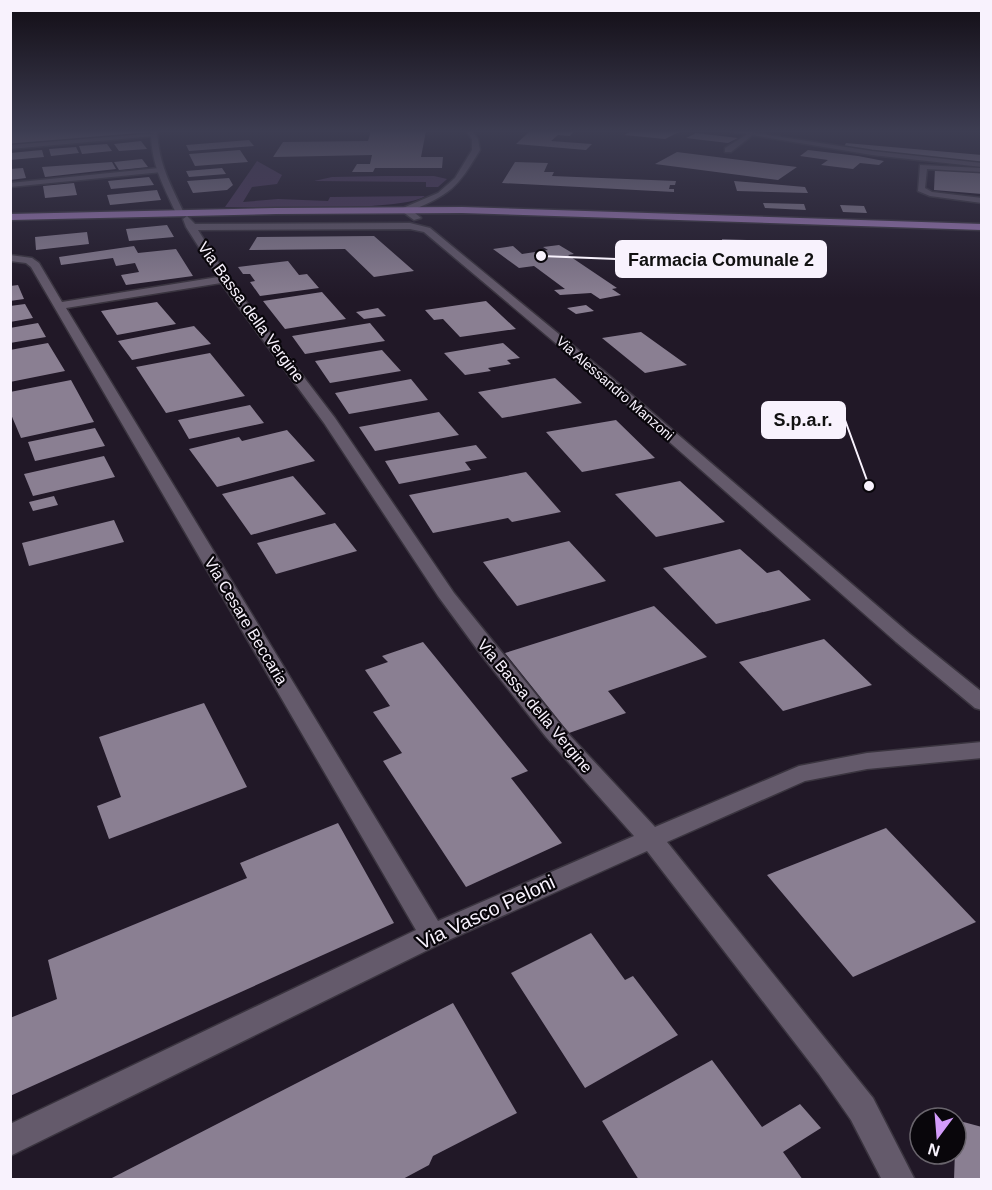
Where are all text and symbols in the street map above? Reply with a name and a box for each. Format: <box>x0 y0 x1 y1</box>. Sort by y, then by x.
street label: Via Bassa della Vergine <box>195 239 308 385</box>
callout: Farmacia Comunale 2 <box>616 241 826 277</box>
text: Farmacia Comunale 2 <box>628 250 814 270</box>
street label: Via Alessandro Manzoni <box>553 333 677 443</box>
callout: S.p.a.r. <box>762 402 845 438</box>
text: S.p.a.r. <box>773 410 833 430</box>
street label: Via Cesare Beccaria <box>201 554 291 688</box>
street label: Via Bassa della Vergine <box>474 636 596 776</box>
street label: Via Vasco Peloni <box>414 870 558 954</box>
north arrow <box>908 1106 968 1166</box>
text: N <box>926 1140 942 1160</box>

